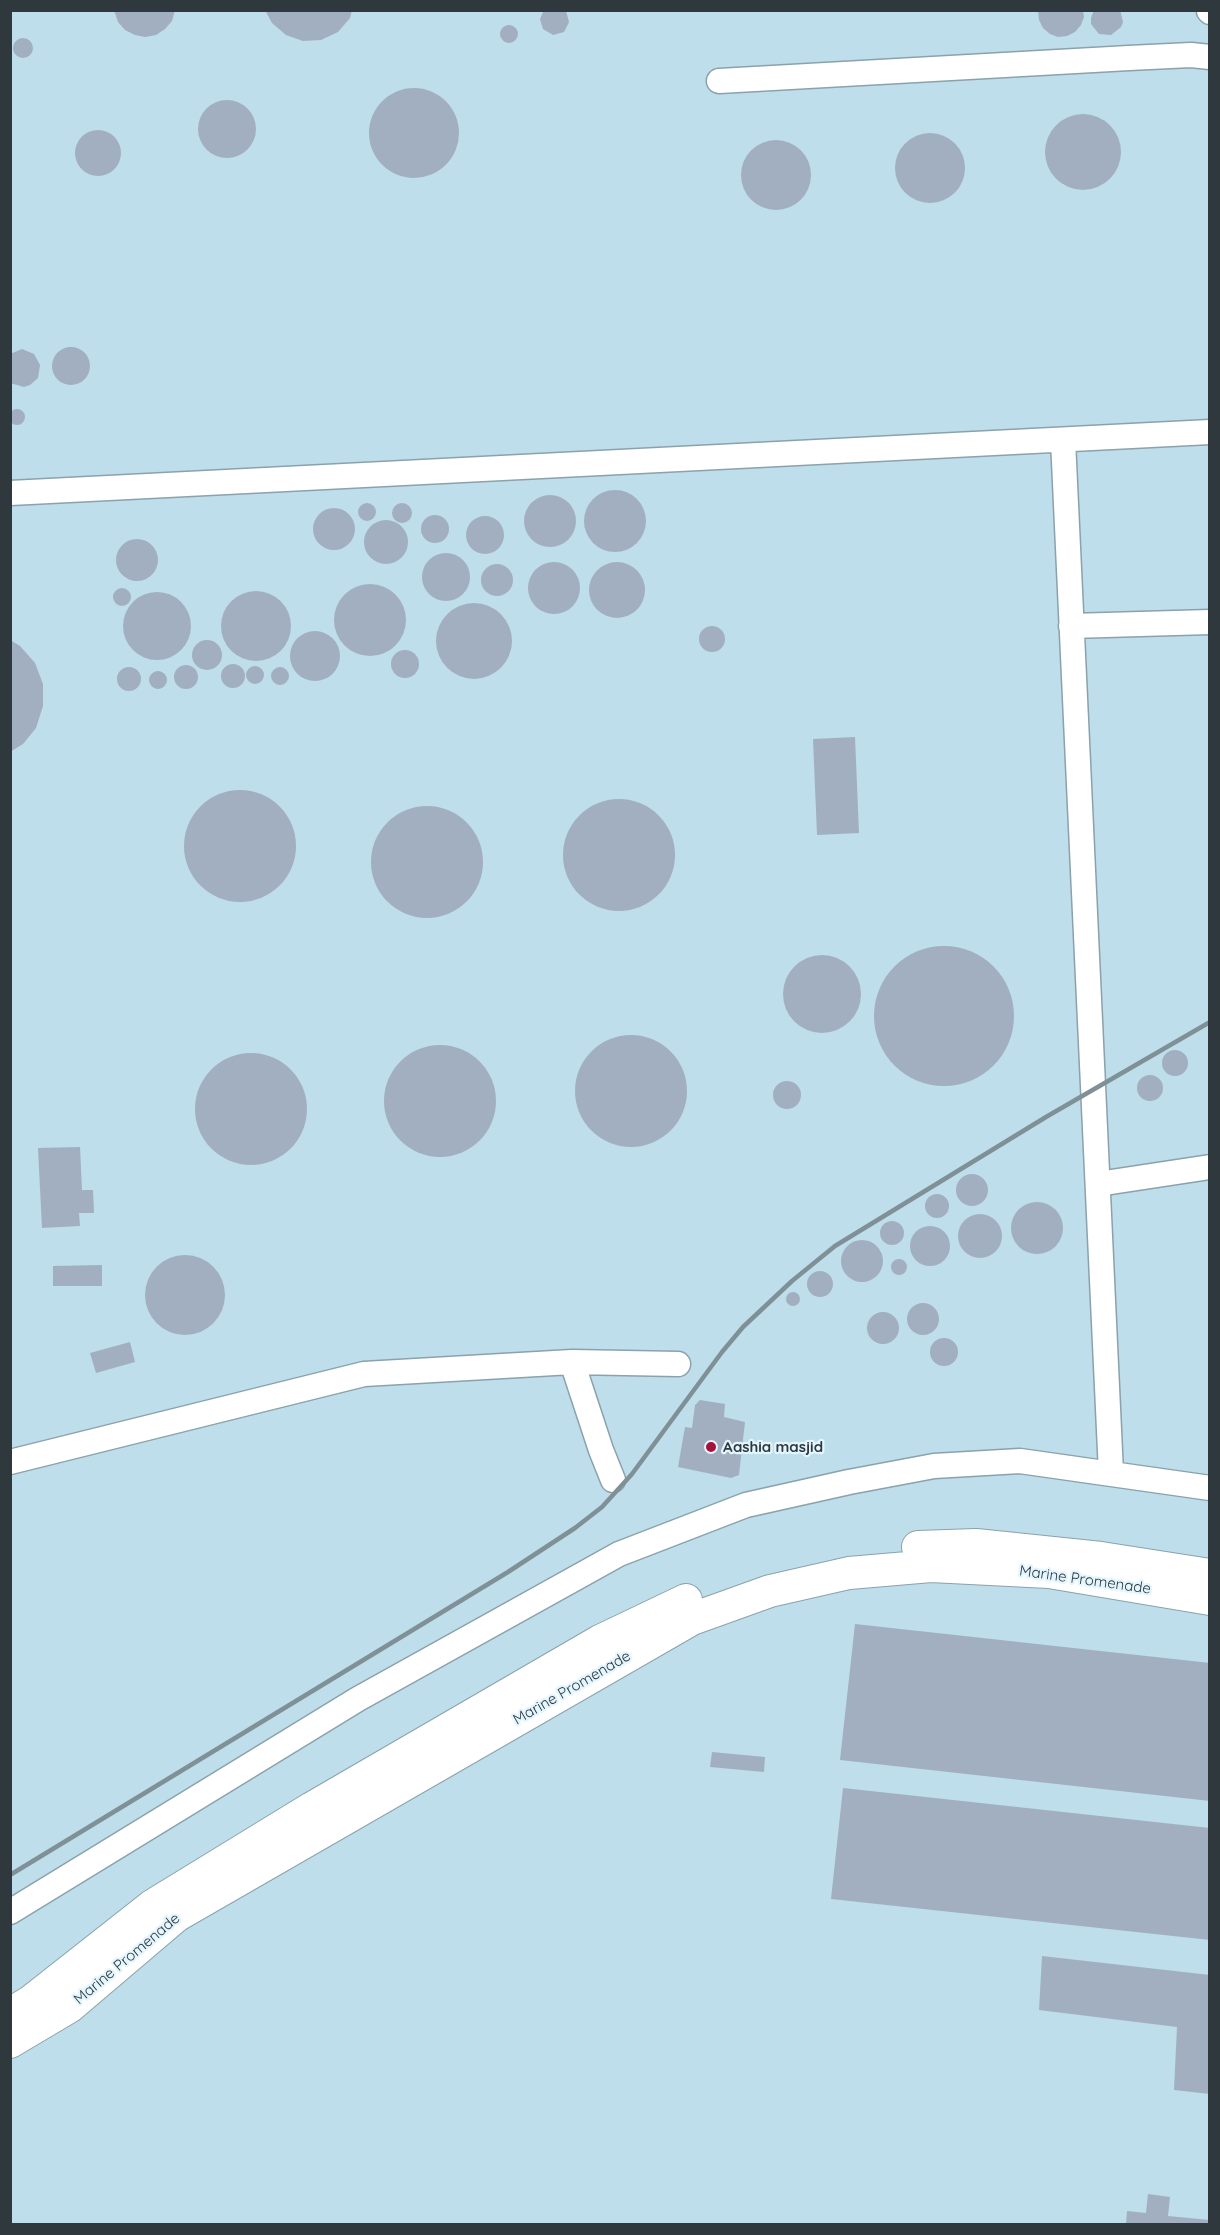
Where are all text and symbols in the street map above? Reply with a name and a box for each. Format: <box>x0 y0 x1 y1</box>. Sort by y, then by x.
place label: Aashia masjid <box>723 1438 823 1456</box>
marker: Aashia masjid <box>704 1440 718 1454</box>
street label: Marine Promenade <box>1018 1562 1152 1598</box>
street label: Marine Promenade <box>510 1647 634 1729</box>
street label: Marine Promenade <box>70 1909 184 2009</box>

